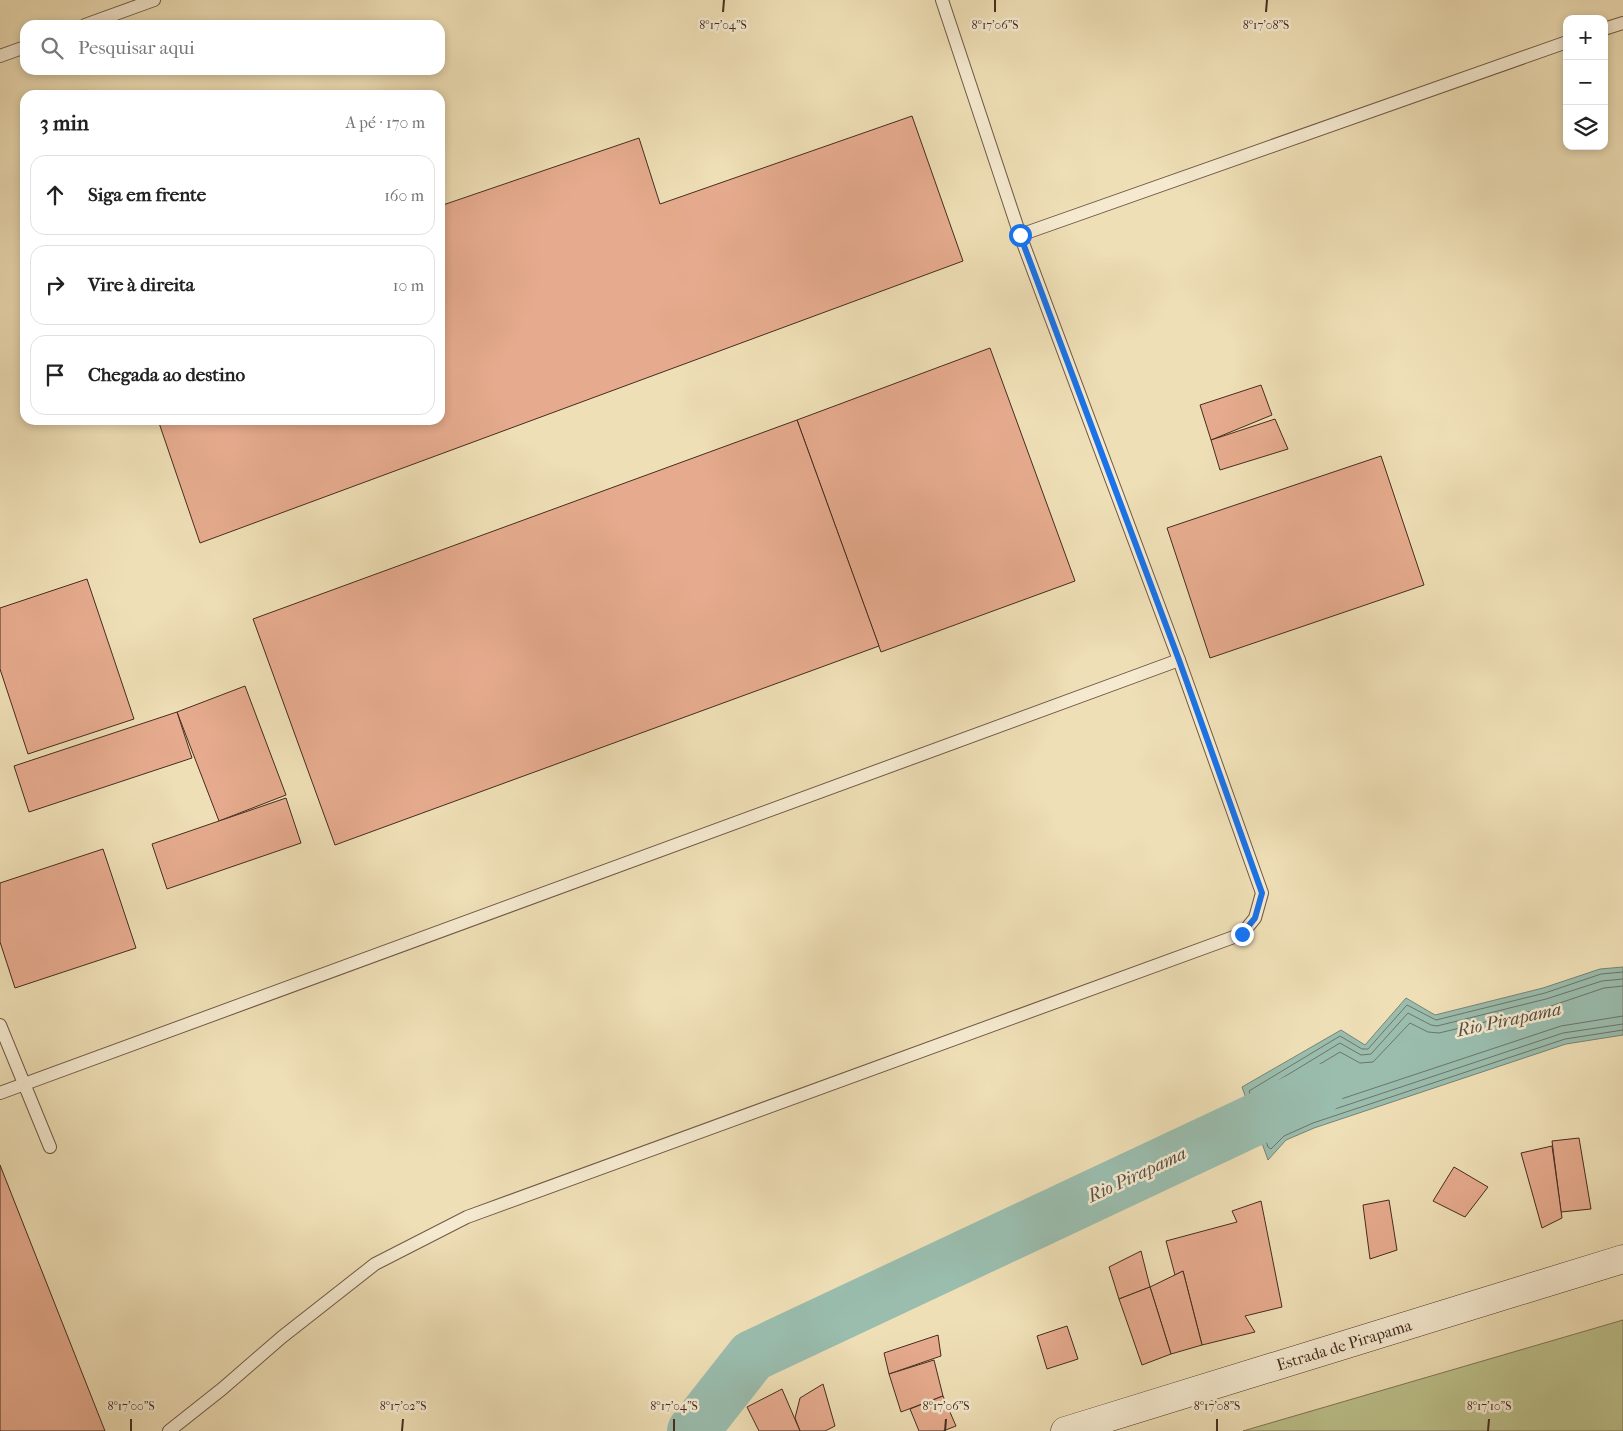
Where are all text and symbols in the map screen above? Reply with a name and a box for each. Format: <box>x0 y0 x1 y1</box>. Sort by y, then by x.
map controls <box>1563 15 1608 150</box>
button: + <box>1563 15 1608 60</box>
text: 8°17'04"S <box>699 18 747 32</box>
text: 8°17'06"S <box>971 18 1019 32</box>
text: 8°17'08"S <box>1243 18 1289 32</box>
search box <box>20 20 445 75</box>
icon: search <box>38 34 66 62</box>
text: Pesquisar aqui <box>78 37 195 59</box>
button: − <box>1563 60 1608 105</box>
button: layers <box>1563 105 1608 150</box>
text: 3 min <box>40 111 89 135</box>
text: A pé · 170 m <box>346 113 425 132</box>
icon: ahead <box>41 181 69 209</box>
text: Siga em frente <box>88 184 206 206</box>
text: 160 m <box>384 186 424 205</box>
route start <box>1009 224 1032 247</box>
icon: right <box>41 271 69 299</box>
text: Vire à direita <box>88 274 195 296</box>
text: 10 m <box>393 276 424 295</box>
icon: arrive <box>41 361 69 389</box>
text: Chegada ao destino <box>88 364 245 386</box>
route end <box>1231 923 1254 946</box>
water label: Rio Pirapama <box>1454 999 1563 1042</box>
water label: Rio Pirapama <box>1083 1143 1190 1207</box>
street label: Estrada de Pirapama <box>1274 1315 1415 1375</box>
text: 8°17'00"S <box>107 1399 155 1413</box>
text: 8°17'02"S <box>380 1399 426 1413</box>
text: 8°17'04"S <box>650 1399 698 1413</box>
text: 8°17'06"S <box>922 1399 970 1413</box>
text: 8°17'08"S <box>1194 1399 1240 1413</box>
text: 8°17'10"S <box>1467 1399 1511 1413</box>

